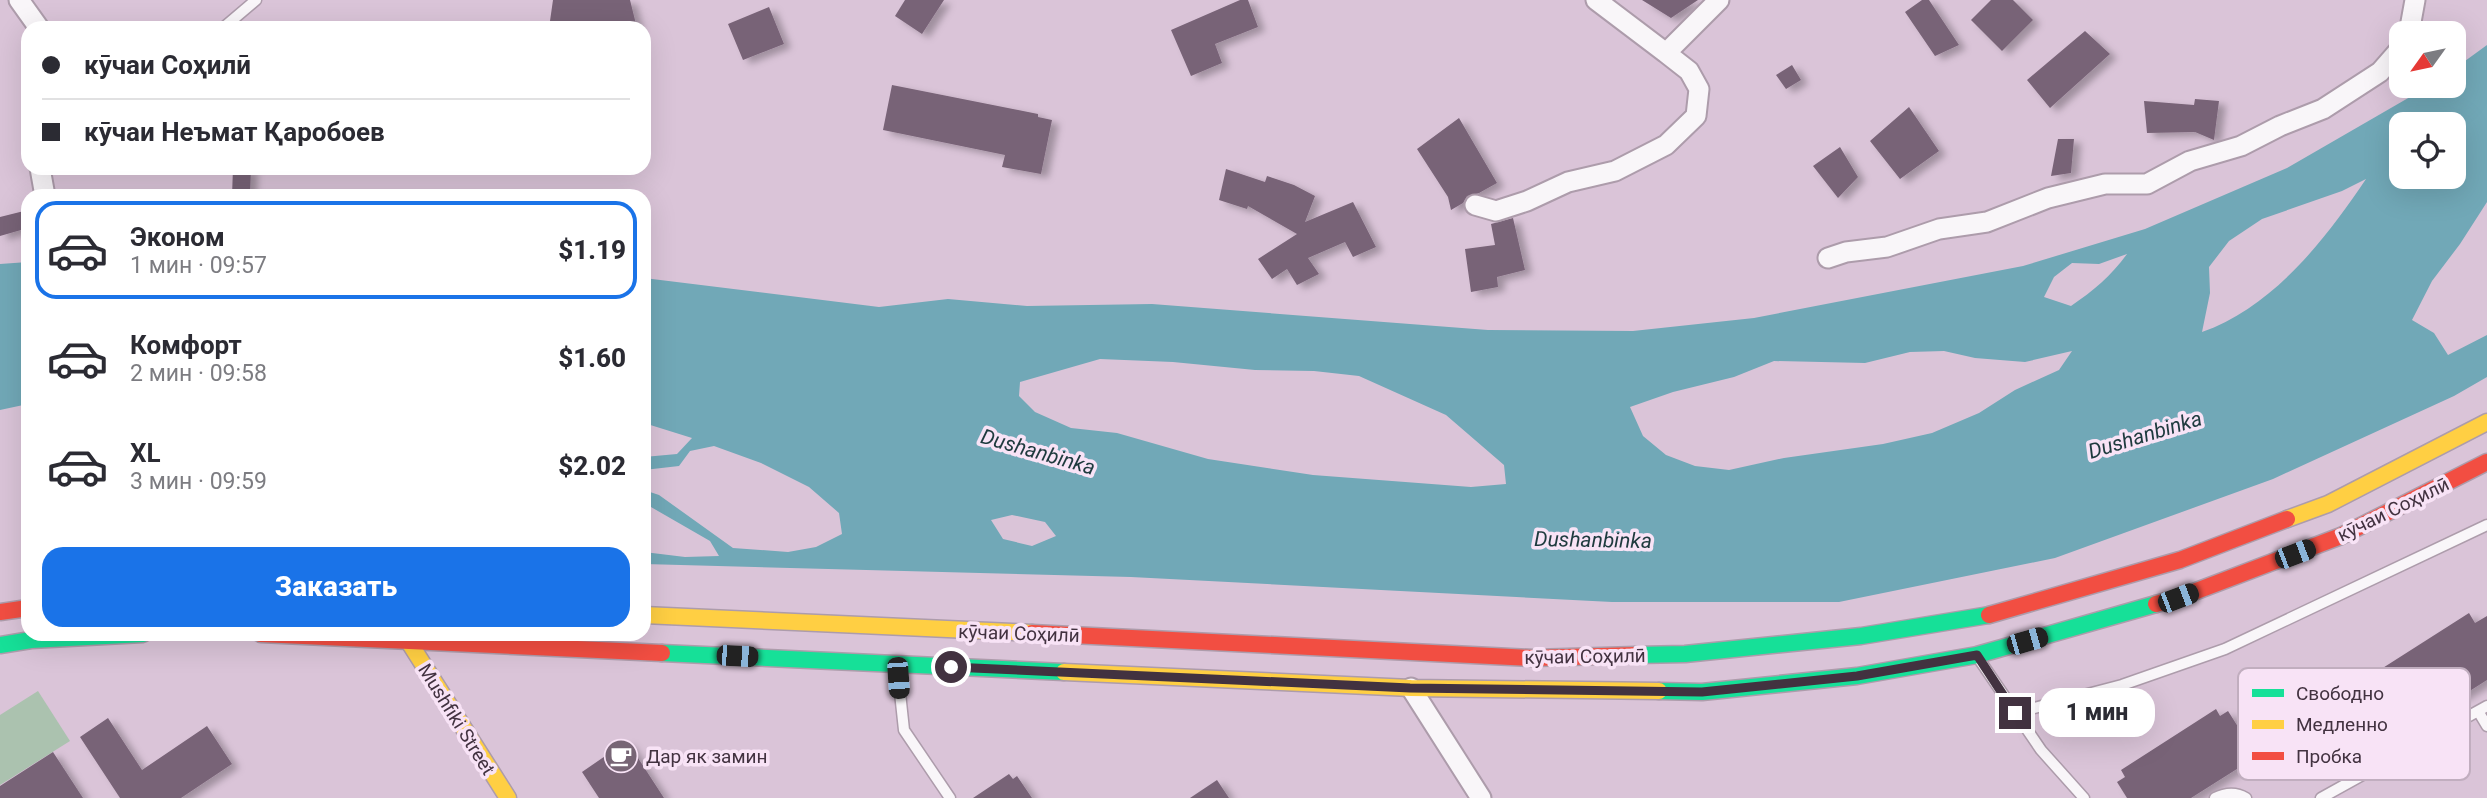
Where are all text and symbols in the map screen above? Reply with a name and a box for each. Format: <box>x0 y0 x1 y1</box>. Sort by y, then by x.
north arrow <box>2389 21 2466 98</box>
map controls <box>2389 21 2466 189</box>
text: кӯчаи Соҳилӣ <box>84 50 251 80</box>
button: locate <box>2389 112 2466 189</box>
text: кӯчаи Неъмат Қаробоев <box>84 117 385 147</box>
icon: car <box>46 219 109 282</box>
text: Эконом <box>130 222 225 252</box>
text: $1.19 <box>558 235 626 265</box>
text: 1 мин · 09:57 <box>130 252 267 279</box>
icon: car <box>46 327 109 390</box>
text: Комфорт <box>130 330 242 360</box>
text: $1.60 <box>558 343 626 373</box>
text: 2 мин · 09:58 <box>130 360 267 387</box>
water label: Dushanbinka <box>2085 406 2205 464</box>
water label: Dushanbinka <box>978 424 1098 480</box>
icon: car <box>46 435 109 498</box>
text: XL <box>130 438 161 468</box>
text: $2.02 <box>558 451 626 481</box>
text: 3 мин · 09:59 <box>130 468 267 495</box>
street label: кӯчаи Соҳилӣ <box>2334 472 2453 546</box>
water label: Dushanbinka <box>1534 527 1652 553</box>
car <box>2272 537 2319 571</box>
button: Заказать <box>42 547 630 627</box>
car <box>2155 581 2202 615</box>
street label: кӯчаи Соҳилӣ <box>958 620 1080 647</box>
car <box>2004 625 2051 657</box>
car <box>716 644 759 668</box>
street label: кӯчаи Соҳилӣ <box>1524 644 1646 669</box>
route start <box>935 651 967 683</box>
car <box>887 656 910 700</box>
street label: Mushfiki Street <box>413 659 500 779</box>
legend <box>2238 668 2470 780</box>
text: Свободно <box>2296 682 2384 705</box>
callout: 1 мин <box>2039 688 2155 738</box>
route end <box>1999 697 2031 729</box>
text: 1 мин <box>2066 699 2128 726</box>
text: Медленно <box>2296 713 2388 736</box>
cafe icon: Дар як замин <box>602 737 640 775</box>
place label: Дар як замин <box>646 745 767 768</box>
text: Пробка <box>2296 745 2362 768</box>

